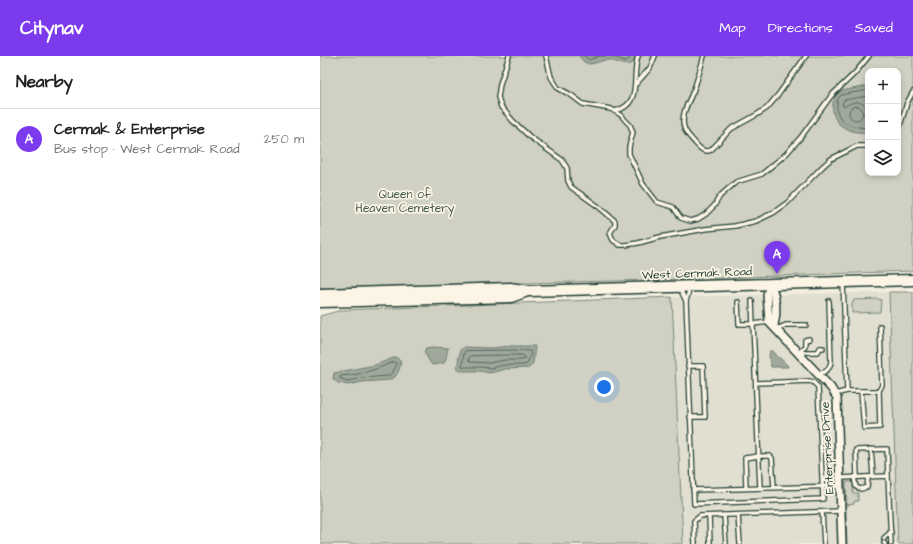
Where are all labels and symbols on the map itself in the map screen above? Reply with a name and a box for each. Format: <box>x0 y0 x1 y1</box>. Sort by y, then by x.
park label: Queen of Heaven Cemetery <box>356 186 455 218</box>
pin: A <box>764 241 790 274</box>
street label: West Cermak Road <box>642 263 752 284</box>
your location <box>594 377 614 397</box>
street label: Enterprise Drive <box>817 401 838 495</box>

